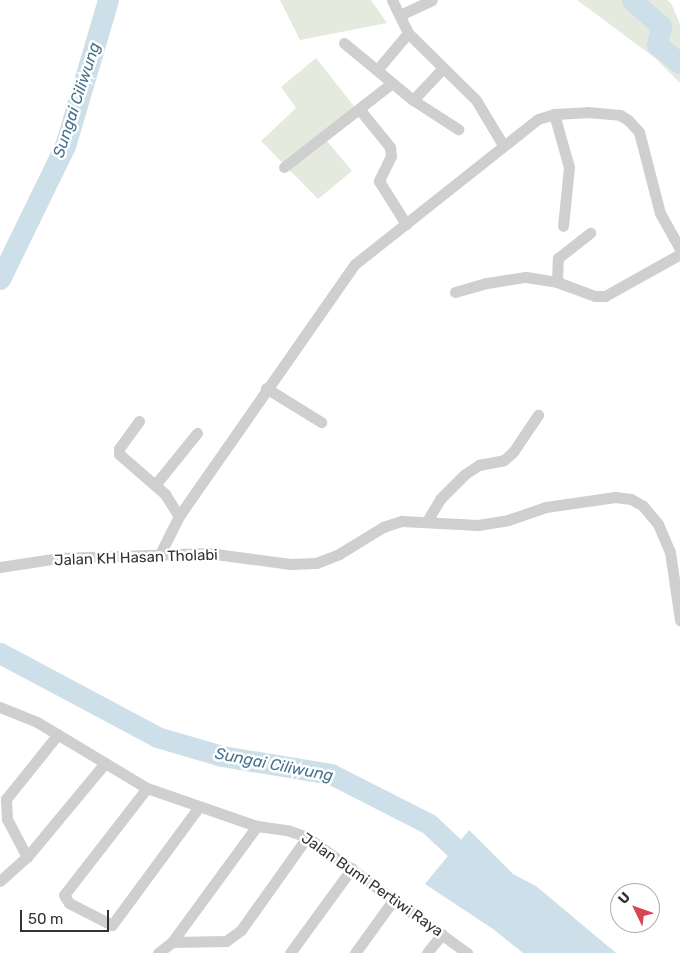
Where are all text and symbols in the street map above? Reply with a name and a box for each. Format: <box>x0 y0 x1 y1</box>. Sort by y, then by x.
water label: Sungai Ciliwung <box>49 40 105 160</box>
street label: Jalan KH Hasan Tholabi <box>54 546 218 570</box>
water label: Sungai Ciliwung <box>213 744 335 786</box>
street label: Jalan Bumi Pertiwi Raya <box>298 829 446 941</box>
north arrow <box>610 883 660 933</box>
text: U <box>615 889 634 908</box>
scale bar <box>22 900 111 932</box>
text: 50 m <box>28 910 63 928</box>

